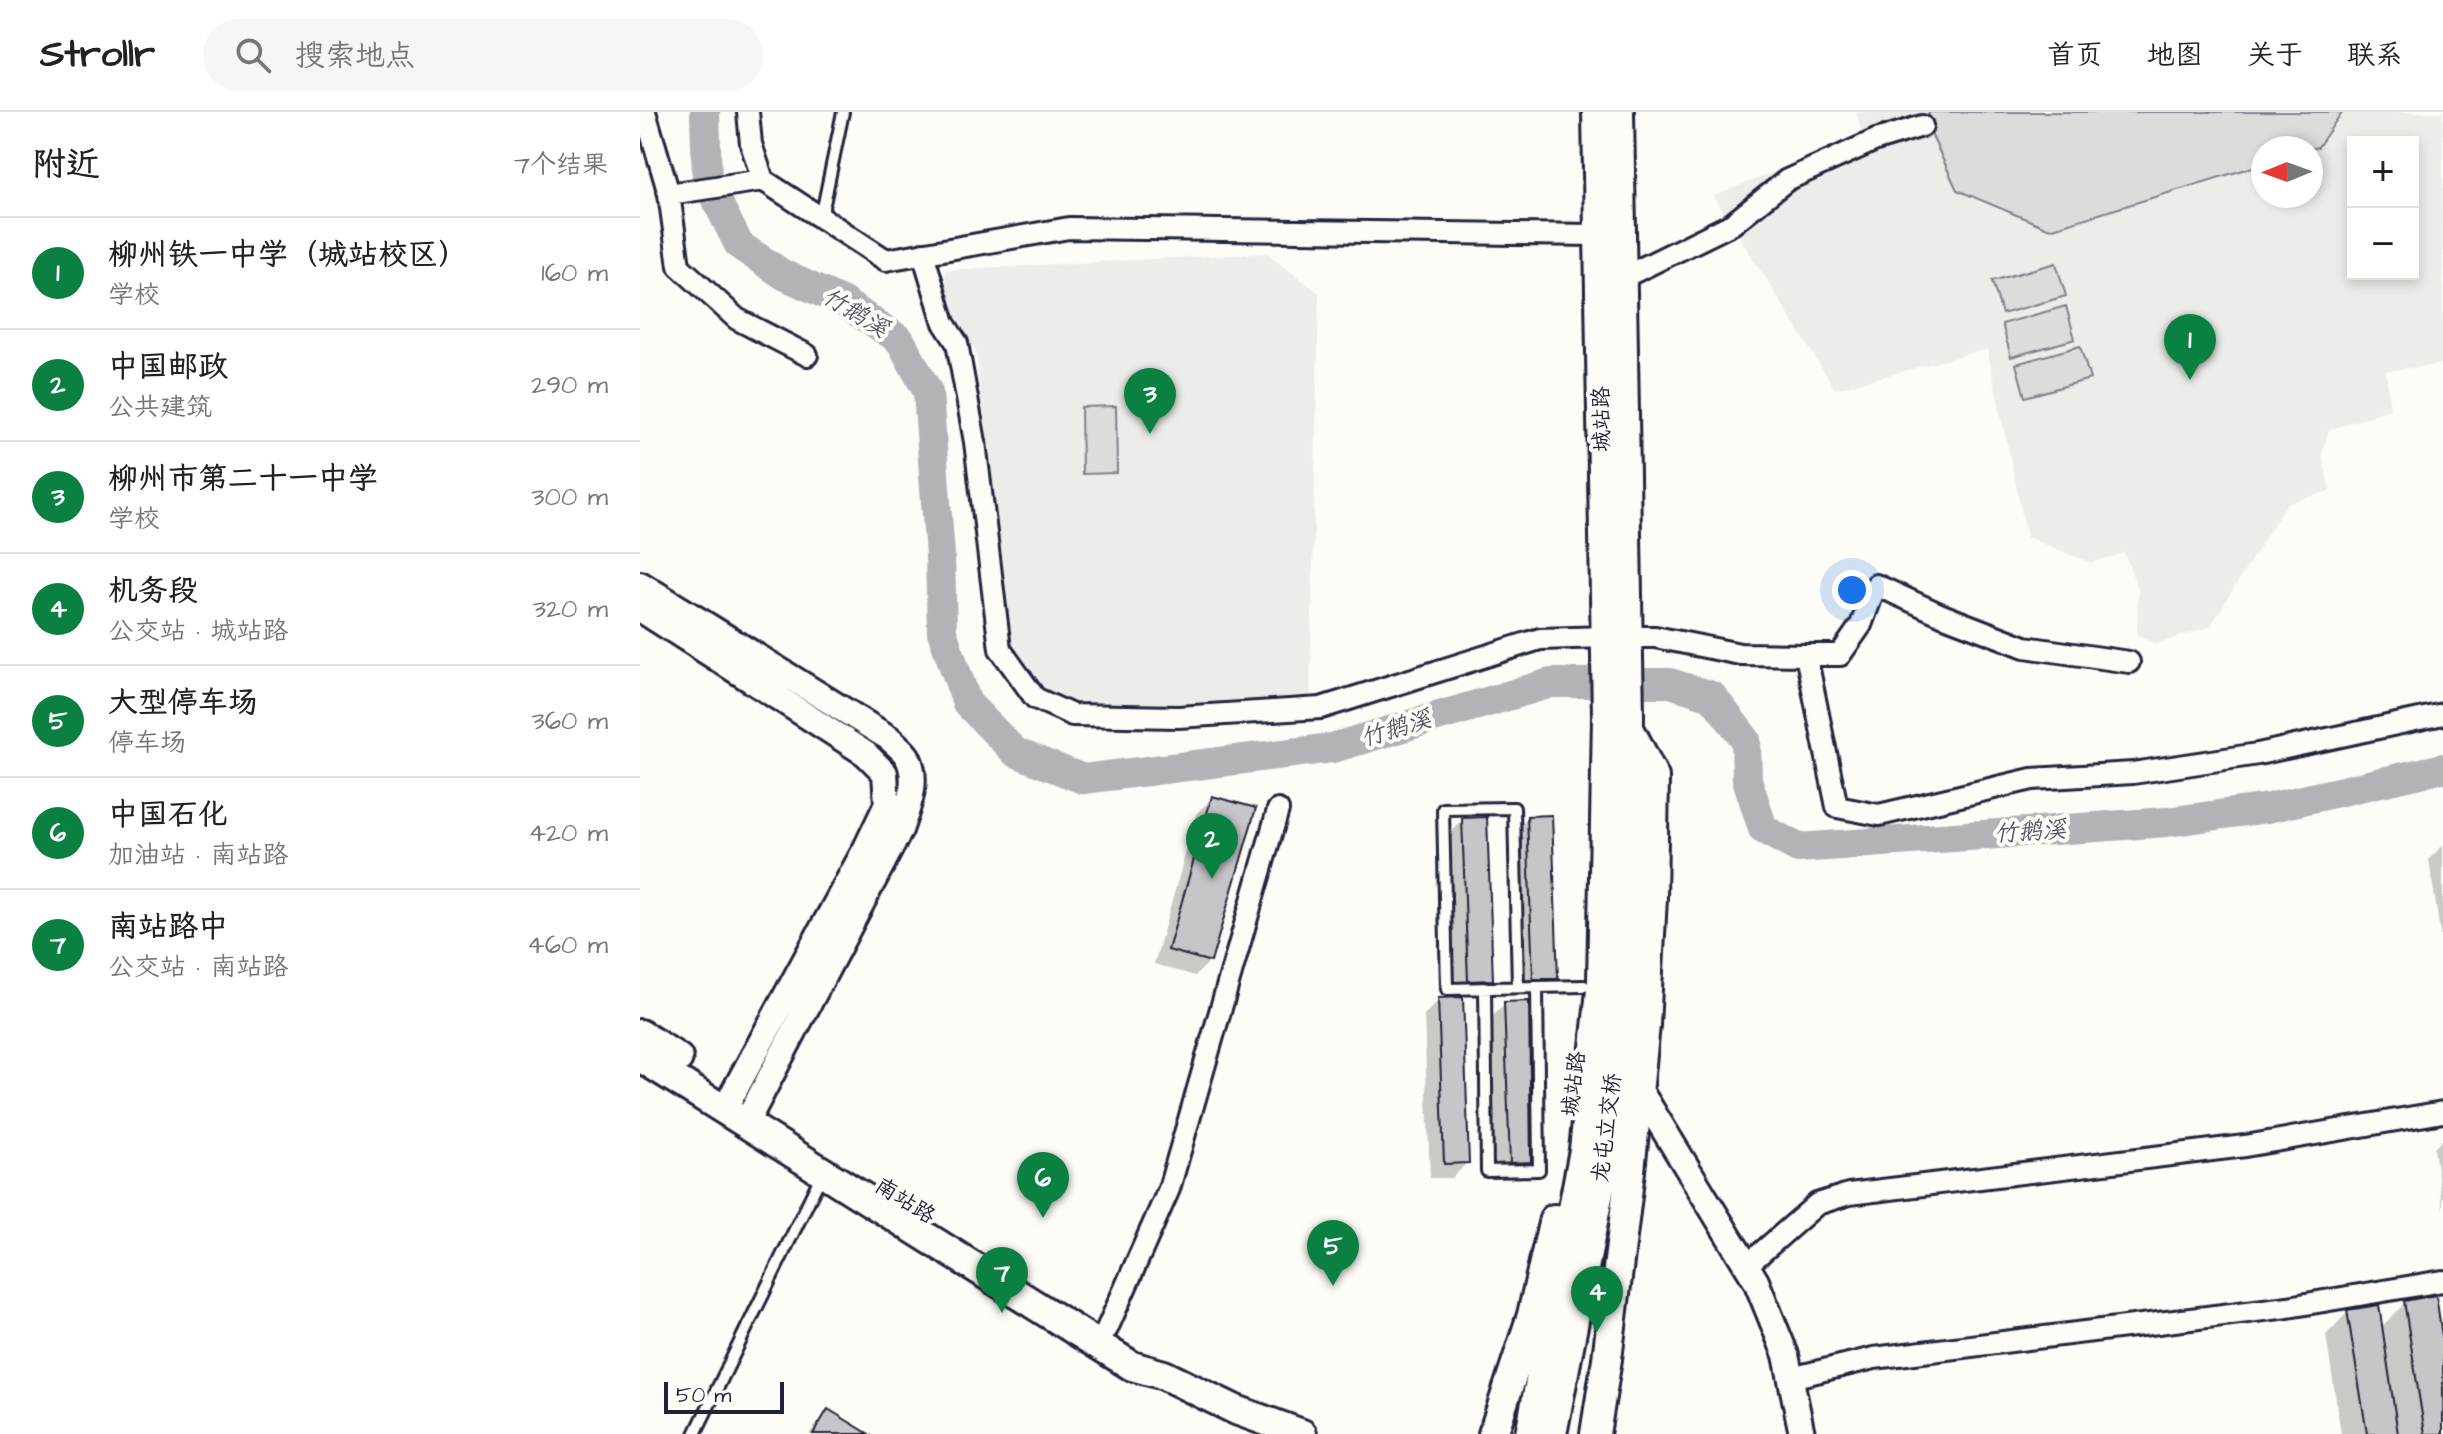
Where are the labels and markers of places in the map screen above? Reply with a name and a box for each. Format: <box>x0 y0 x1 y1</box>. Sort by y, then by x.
pin: 1 <box>2164 314 2216 380</box>
pin: 3 <box>1124 368 1176 434</box>
pin: 2 <box>1186 813 1238 879</box>
pin: 6 <box>1017 1152 1069 1218</box>
pin: 5 <box>1307 1220 1359 1286</box>
pin: 7 <box>976 1247 1028 1313</box>
pin: 4 <box>1571 1266 1623 1332</box>

